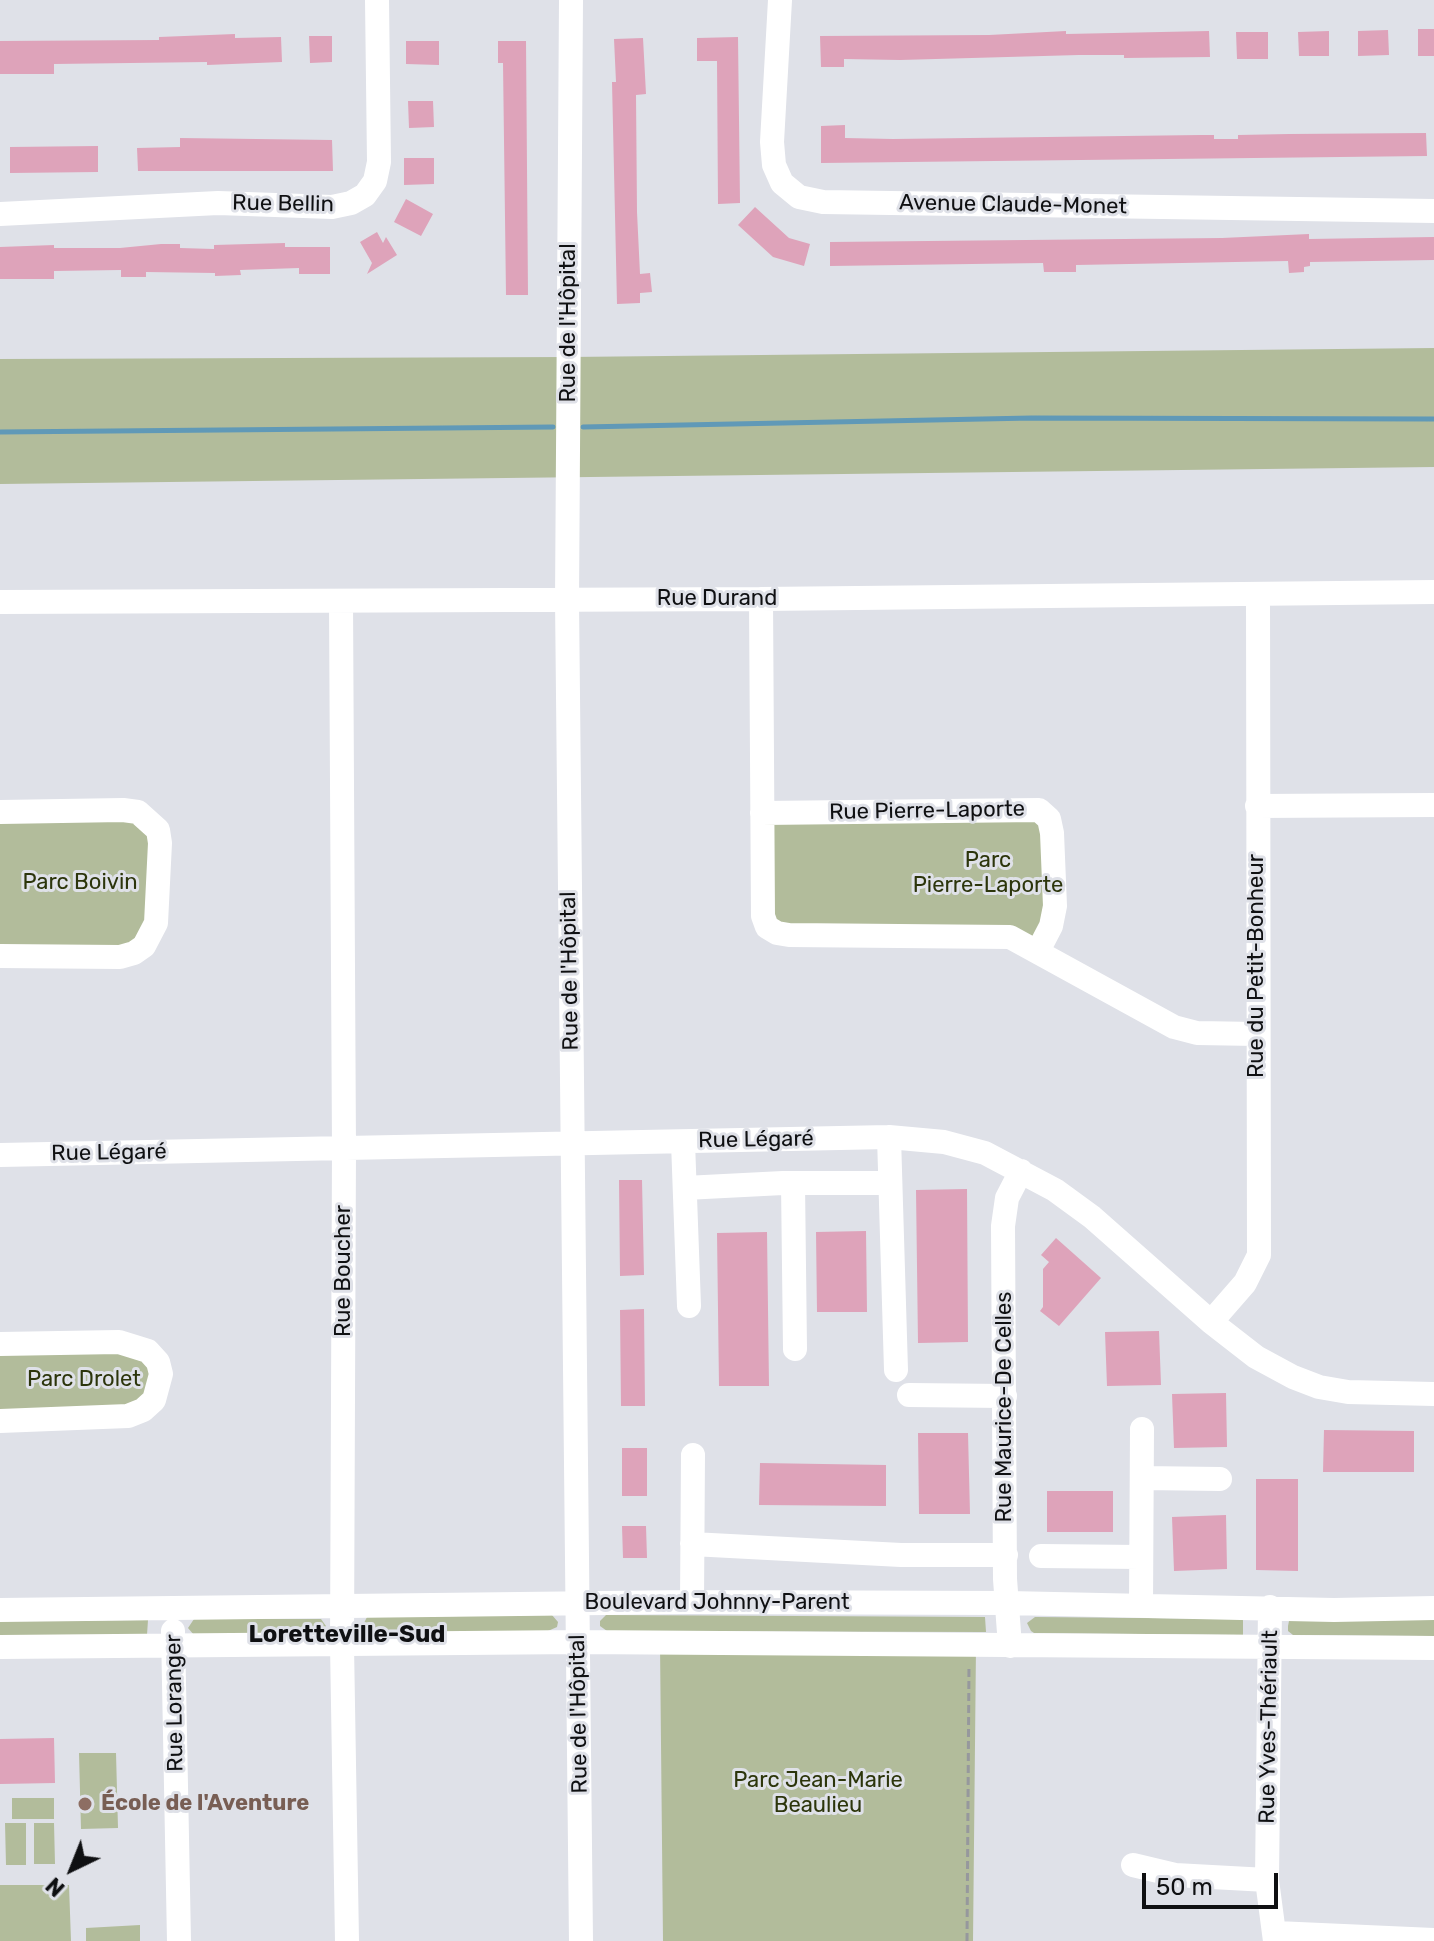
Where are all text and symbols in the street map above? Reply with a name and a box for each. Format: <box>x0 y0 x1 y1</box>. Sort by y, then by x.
street label: Rue Bellin <box>232 190 334 218</box>
street label: Avenue Claude-Monet <box>899 190 1127 220</box>
street label: Rue de l'Hôpital <box>556 243 582 403</box>
street label: Rue Durand <box>657 586 777 612</box>
street label: Rue Pierre-Laporte <box>829 796 1025 826</box>
park label: Parc Pierre-Laporte <box>913 848 1063 900</box>
street label: Rue du Petit-Bonheur <box>1244 854 1270 1078</box>
park label: Parc Boivin <box>22 870 138 896</box>
street label: Rue de l'Hôpital <box>555 891 585 1051</box>
street label: Rue Légaré <box>698 1126 814 1154</box>
street label: Rue Légaré <box>51 1139 167 1167</box>
street label: Rue Boucher <box>331 1205 357 1337</box>
street label: Rue Maurice-De Celles <box>992 1292 1018 1522</box>
park label: Parc Drolet <box>27 1367 141 1393</box>
street label: Boulevard Johnny-Parent <box>584 1590 850 1616</box>
district label: Loretteville-Sud <box>249 1621 445 1649</box>
street label: Rue Yves-Thériault <box>1254 1630 1284 1824</box>
street label: Rue Loranger <box>161 1634 189 1772</box>
street label: Rue de l'Hôpital <box>564 1634 594 1794</box>
park label: Parc Jean-Marie Beaulieu <box>733 1768 903 1820</box>
place label: École de l'Aventure <box>101 1791 309 1817</box>
marker: École de l'Aventure <box>76 1795 94 1813</box>
north arrow <box>32 1829 112 1909</box>
scale bar <box>1146 1857 1282 1907</box>
text: N <box>40 1872 70 1902</box>
text: 50 m <box>1156 1873 1213 1901</box>

